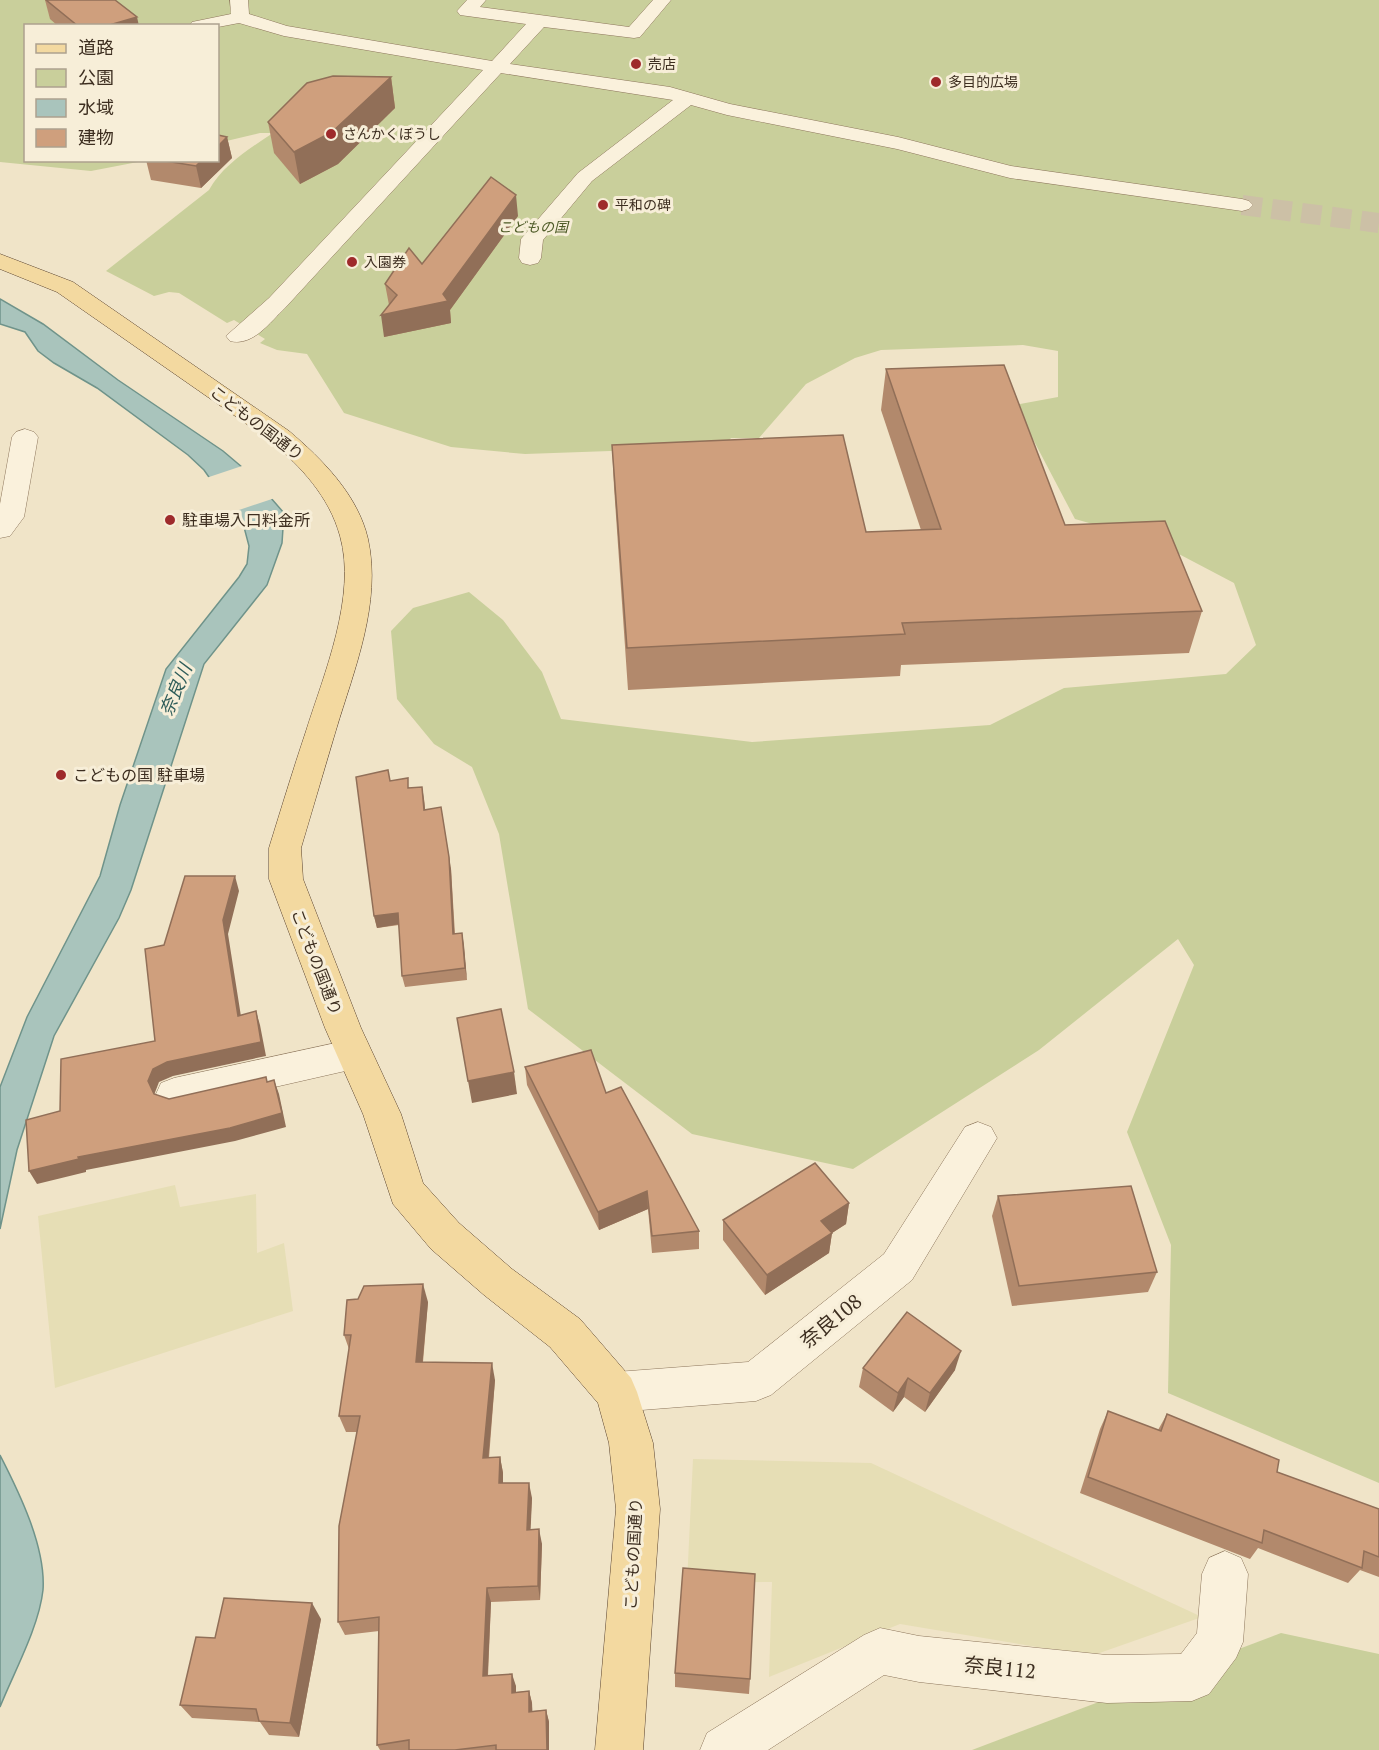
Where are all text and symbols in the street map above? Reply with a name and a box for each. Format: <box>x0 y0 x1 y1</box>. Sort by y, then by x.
legend <box>24 24 219 162</box>
text: 道路 <box>78 35 114 59</box>
place label: 売店 <box>648 54 676 73</box>
marker: 売店 <box>629 57 643 71</box>
text: 公園 <box>78 65 114 89</box>
place label: 多目的広場 <box>948 72 1018 91</box>
marker: 多目的広場 <box>929 75 943 89</box>
text: 水域 <box>78 95 114 119</box>
place label: さんかくぼうし <box>343 124 441 143</box>
text: 建物 <box>78 125 114 149</box>
marker: さんかくぼうし <box>324 127 338 141</box>
place label: 平和の碑 <box>615 195 671 214</box>
marker: 平和の碑 <box>596 198 610 212</box>
park label: こどもの国 <box>498 217 570 236</box>
place label: 入園券 <box>364 252 406 271</box>
marker: 入園券 <box>345 255 359 269</box>
street label: こどもの国通り <box>206 381 308 465</box>
place label: 駐車場入口料金所 <box>182 509 310 531</box>
marker: 駐車場入口料金所 <box>163 513 177 527</box>
water label: 奈良川 <box>153 658 197 719</box>
place label: こどもの国 駐車場 <box>73 764 205 786</box>
marker: こどもの国 駐車場 <box>54 768 68 782</box>
street label: こどもの国通り <box>287 906 347 1018</box>
street label: 奈良108 <box>794 1287 867 1354</box>
street label: こどもの国通り <box>619 1497 647 1611</box>
street label: 奈良112 <box>963 1650 1037 1685</box>

